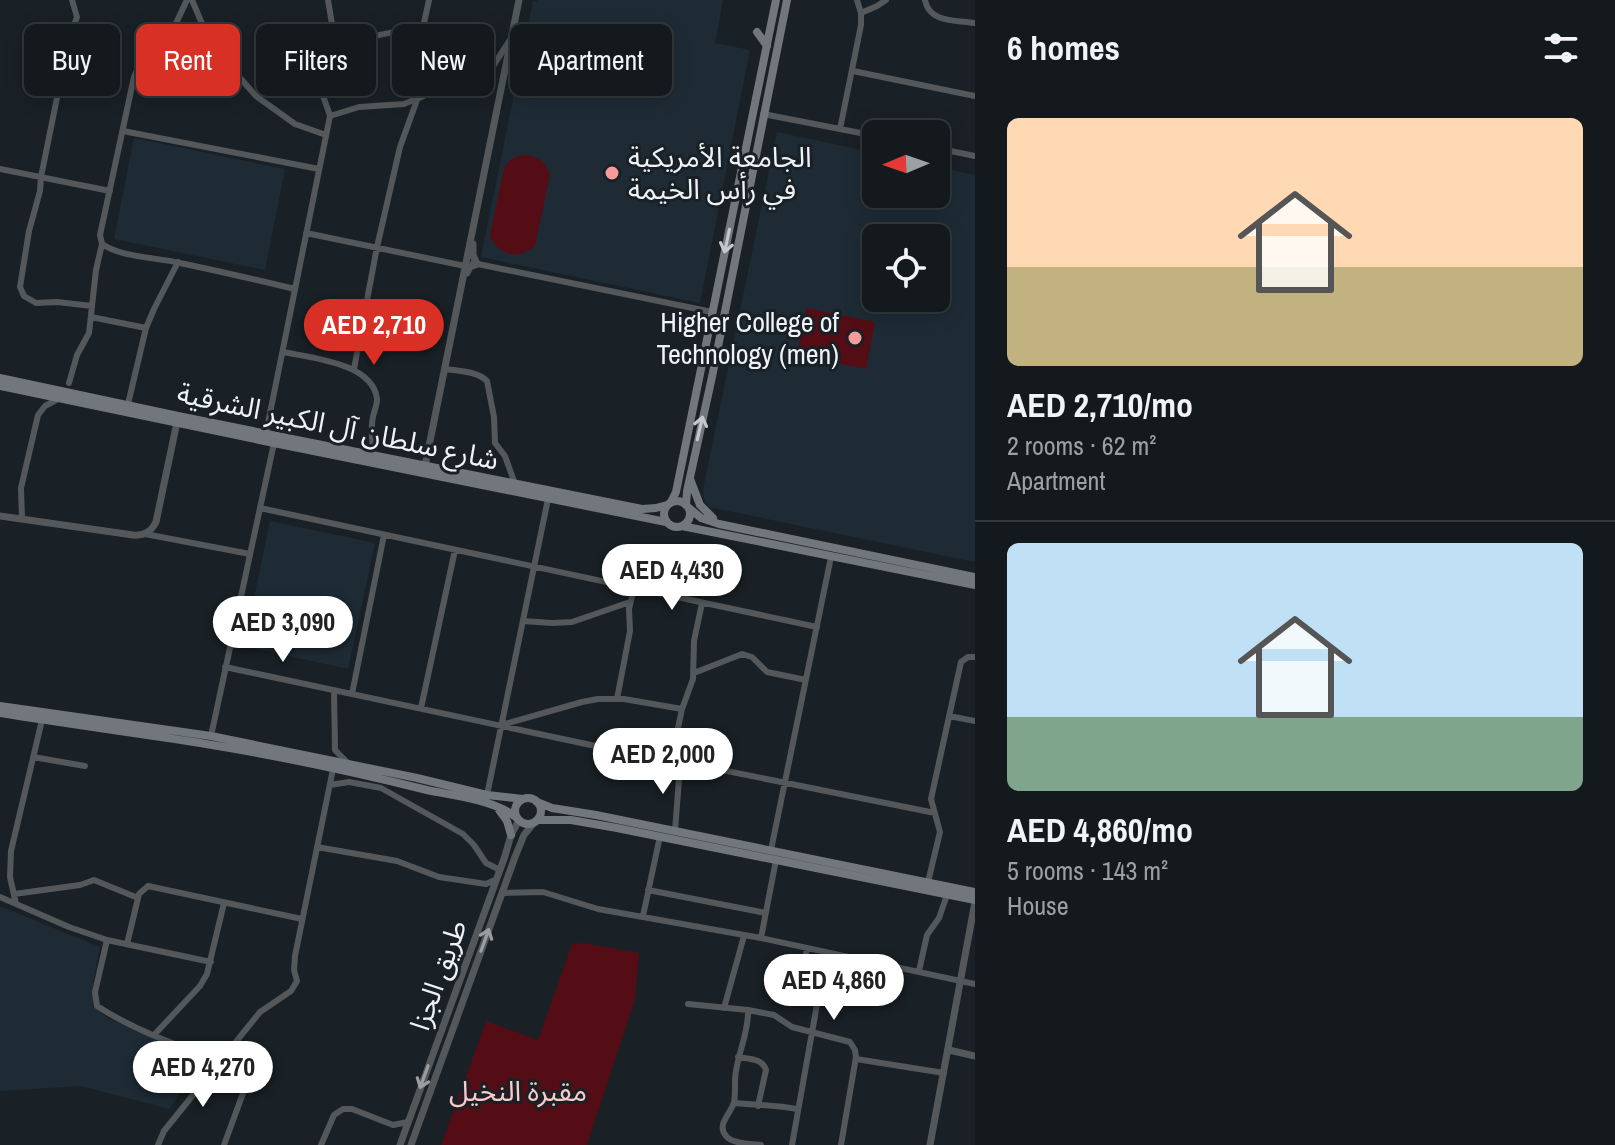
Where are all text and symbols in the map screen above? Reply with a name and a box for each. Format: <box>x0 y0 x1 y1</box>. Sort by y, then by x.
chip: Buy <box>24 24 120 96</box>
chip: Rent <box>136 24 240 96</box>
chip: Filters <box>256 24 376 96</box>
chip: New <box>392 24 494 96</box>
chip: Apartment <box>510 24 672 96</box>
text: 6 homes <box>1007 25 1120 71</box>
icon: filters <box>1539 26 1583 70</box>
north arrow <box>862 120 950 208</box>
map controls <box>862 120 950 312</box>
place label: الجامعة الأمريكية في رأس الخيمة <box>628 138 812 210</box>
marker: الجامعة الأمريكية في رأس الخيمة <box>603 164 621 182</box>
icon: home <box>1223 170 1367 314</box>
button: locate <box>862 224 950 312</box>
one-way arrow <box>719 228 734 253</box>
pin: AED 2,710 <box>282 299 466 367</box>
place label: Higher College of Technology (men) <box>657 303 840 373</box>
text: AED 2,710 <box>322 307 426 342</box>
marker: Higher College of Technology (men) <box>846 329 864 347</box>
street label: شارع سلطان آل الكبير الشرقية <box>173 373 502 481</box>
text: AED 2,710/mo <box>1007 382 1193 428</box>
one-way arrow <box>693 416 708 442</box>
text: 2 rooms · 62 m² <box>1007 428 1156 463</box>
text: Apartment <box>1007 463 1105 498</box>
pin: AED 4,430 <box>580 544 764 612</box>
text: AED 4,430 <box>620 552 724 587</box>
icon: home <box>1223 595 1367 739</box>
pin: AED 3,090 <box>191 596 375 664</box>
text: AED 3,090 <box>231 604 335 639</box>
pin: AED 2,000 <box>571 728 755 796</box>
text: AED 2,000 <box>611 736 715 771</box>
text: AED 4,860/mo <box>1007 807 1193 853</box>
text: 5 rooms · 143 m² <box>1007 853 1168 888</box>
text: House <box>1007 888 1069 923</box>
street label: طريق الجزا <box>400 914 476 1036</box>
one-way arrow <box>479 928 493 953</box>
pin: AED 4,860 <box>742 954 926 1022</box>
text: AED 4,860 <box>782 962 886 997</box>
pin: AED 4,270 <box>111 1041 295 1109</box>
text: AED 4,270 <box>151 1049 255 1084</box>
one-way arrow <box>416 1065 431 1090</box>
park label: مقبرة النخيل <box>449 1072 587 1110</box>

